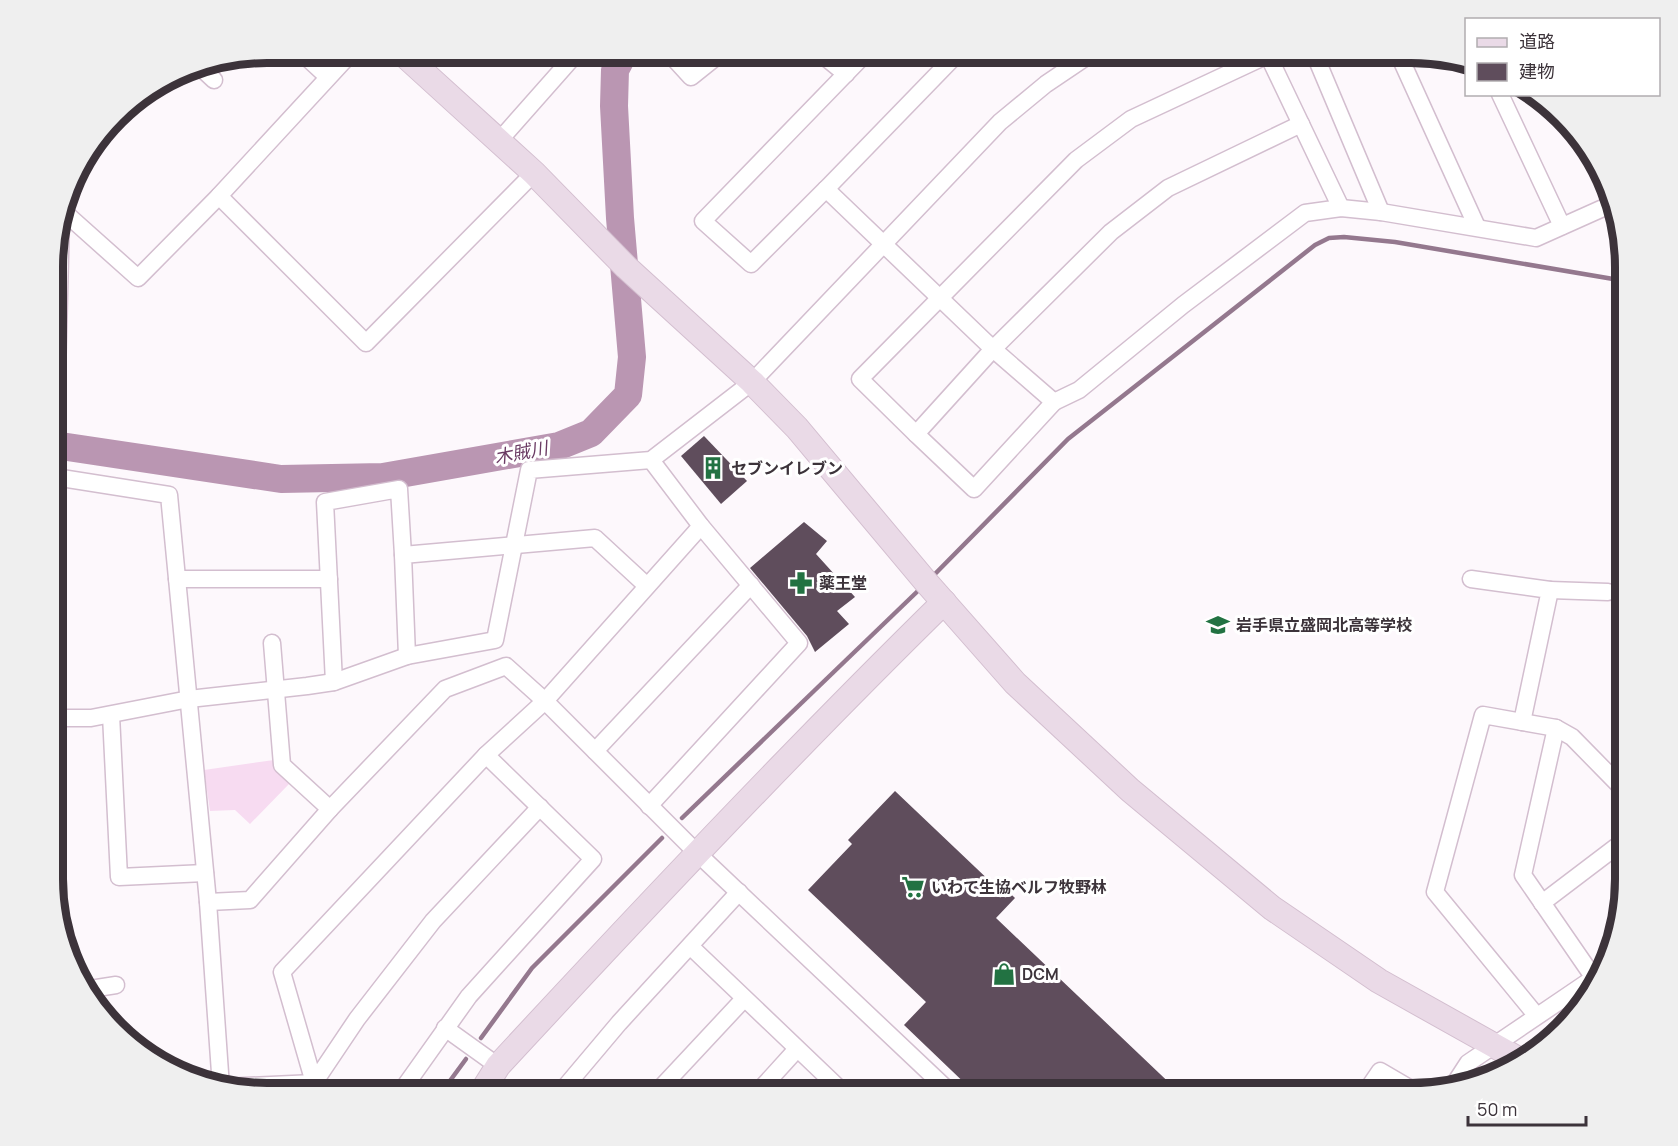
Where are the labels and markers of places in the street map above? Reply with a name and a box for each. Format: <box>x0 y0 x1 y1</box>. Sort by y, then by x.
building icon: セブンイレブン <box>700 455 726 481</box>
place label: セブンイレブン <box>731 457 843 479</box>
pharmacy icon: 薬王堂 <box>788 570 814 596</box>
place label: 薬王堂 <box>819 572 867 594</box>
school or university icon: 岩手県立盛岡北高等学校 <box>1205 612 1231 638</box>
place label: 岩手県立盛岡北高等学校 <box>1236 614 1412 636</box>
supermarket icon: いわて生協ベルフ牧野林 <box>900 874 926 900</box>
place label: いわて生協ベルフ牧野林 <box>931 876 1107 898</box>
shop icon: DCM <box>991 961 1017 987</box>
place label: DCM <box>1022 963 1059 985</box>

